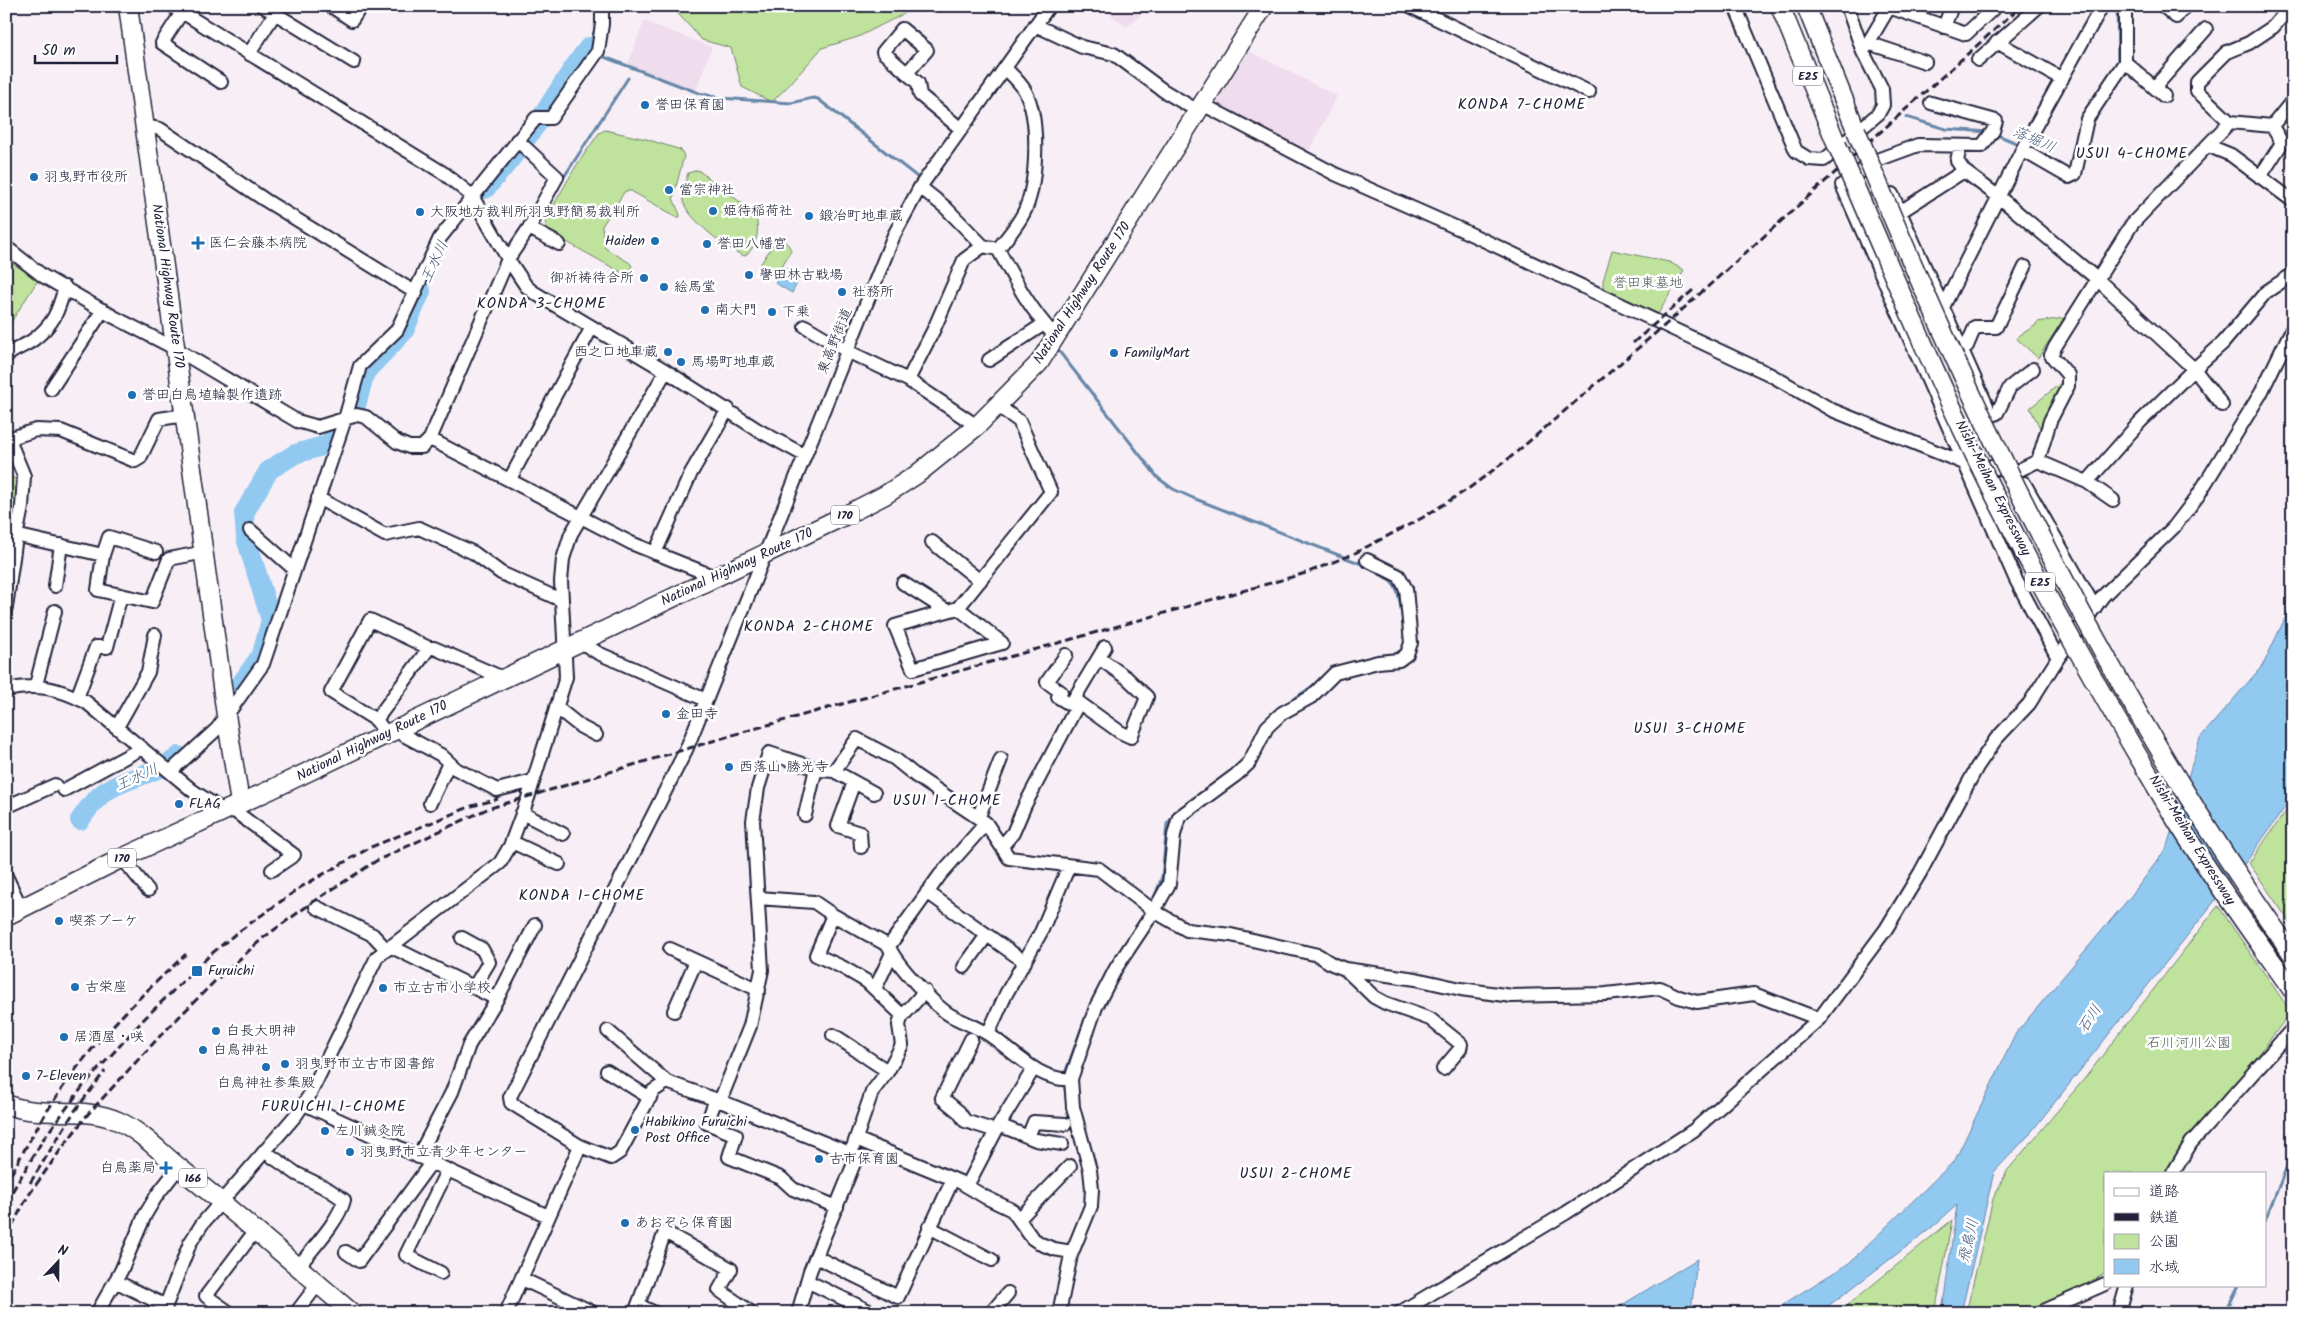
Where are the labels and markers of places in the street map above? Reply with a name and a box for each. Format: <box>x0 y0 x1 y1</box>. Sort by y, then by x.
place label: 誉田保育園 <box>655 94 725 116</box>
marker: 誉田保育園 <box>639 99 651 111</box>
place label: 羽曳野市役所 <box>44 166 128 188</box>
marker: 羽曳野市役所 <box>28 171 40 183</box>
place label: 當宗神社 <box>679 179 735 201</box>
marker: 當宗神社 <box>663 184 675 196</box>
place label: 姫待稲荷社 <box>723 200 793 222</box>
place label: 大阪地方裁判所羽曳野簡易裁判所 <box>430 201 640 223</box>
marker: 姫待稲荷社 <box>707 205 719 217</box>
place label: 鍛冶町地車蔵 <box>819 205 903 227</box>
marker: 大阪地方裁判所羽曳野簡易裁判所 <box>414 206 426 218</box>
marker: 鍛冶町地車蔵 <box>803 210 815 222</box>
place label: Haiden <box>605 230 645 252</box>
place label: 医仁会藤本病院 <box>209 232 307 254</box>
place label: 誉田八幡宮 <box>717 233 787 255</box>
marker: Haiden <box>649 235 661 247</box>
marker: 医仁会藤本病院 <box>191 236 205 250</box>
marker: 誉田八幡宮 <box>701 238 713 250</box>
place label: 譽田林古戦場 <box>759 264 843 286</box>
place label: 御祈祷待合所 <box>550 267 634 289</box>
marker: 譽田林古戦場 <box>743 269 755 281</box>
marker: 御祈祷待合所 <box>638 272 650 284</box>
place label: 絵馬堂 <box>674 276 716 298</box>
marker: 絵馬堂 <box>658 281 670 293</box>
place label: 社務所 <box>852 281 894 303</box>
marker: 社務所 <box>836 286 848 298</box>
place label: 南大門 <box>715 299 757 321</box>
place label: 下乗 <box>782 301 810 323</box>
marker: 南大門 <box>699 304 711 316</box>
marker: 下乗 <box>766 306 778 318</box>
place label: 西之口地車蔵 <box>574 341 658 363</box>
place label: FamilyMart <box>1124 342 1191 364</box>
marker: 西之口地車蔵 <box>662 346 674 358</box>
marker: FamilyMart <box>1108 347 1120 359</box>
place label: 馬場町地車蔵 <box>691 351 775 373</box>
marker: 馬場町地車蔵 <box>675 356 687 368</box>
place label: 誉田白鳥埴輪製作遺跡 <box>142 384 282 406</box>
marker: 誉田白鳥埴輪製作遺跡 <box>126 389 138 401</box>
place label: 金田寺 <box>676 703 718 725</box>
marker: 金田寺 <box>660 708 672 720</box>
place label: 西落山 勝光寺 <box>739 756 829 778</box>
marker: 西落山 勝光寺 <box>723 761 735 773</box>
place label: FLAG <box>189 793 221 815</box>
marker: FLAG <box>173 798 185 810</box>
place label: 喫茶ブーケ <box>69 910 138 932</box>
marker: 喫茶ブーケ <box>53 915 65 927</box>
place label: Furuichi <box>208 960 254 982</box>
marker: Furuichi <box>190 964 204 978</box>
place label: 古栄座 <box>85 976 127 998</box>
place label: 市立古市小学校 <box>393 977 491 999</box>
marker: 古栄座 <box>69 981 81 993</box>
marker: 市立古市小学校 <box>377 982 389 994</box>
place label: 白長大明神 <box>226 1020 296 1042</box>
marker: 白長大明神 <box>210 1025 222 1037</box>
place label: 居酒屋・咲 <box>74 1026 144 1048</box>
marker: 居酒屋・咲 <box>58 1031 70 1043</box>
place label: 白鳥神社 <box>213 1039 269 1061</box>
marker: 白鳥神社 <box>197 1044 209 1056</box>
place label: 羽曳野市立古市図書館 <box>295 1053 435 1075</box>
marker: 羽曳野市立古市図書館 <box>279 1058 291 1070</box>
marker: 白鳥神社参集殿 <box>260 1061 272 1073</box>
place label: 7-Eleven <box>36 1065 86 1087</box>
marker: 7-Eleven <box>20 1070 32 1082</box>
place label: 白鳥神社参集殿 <box>217 1072 315 1094</box>
place label: Habikino Furuichi Post Office <box>645 1111 747 1149</box>
place label: 左川鍼灸院 <box>335 1120 405 1142</box>
marker: Habikino Furuichi Post Office <box>629 1124 641 1136</box>
marker: 左川鍼灸院 <box>319 1125 331 1137</box>
place label: 羽曳野市立青少年センター <box>360 1141 527 1163</box>
marker: 羽曳野市立青少年センター <box>344 1146 356 1158</box>
place label: 古市保育園 <box>829 1148 899 1170</box>
marker: 古市保育園 <box>813 1153 825 1165</box>
place label: 白鳥薬局 <box>100 1157 156 1179</box>
marker: 白鳥薬局 <box>160 1162 172 1174</box>
place label: あおぞら保育園 <box>635 1212 733 1234</box>
marker: あおぞら保育園 <box>619 1217 631 1229</box>

